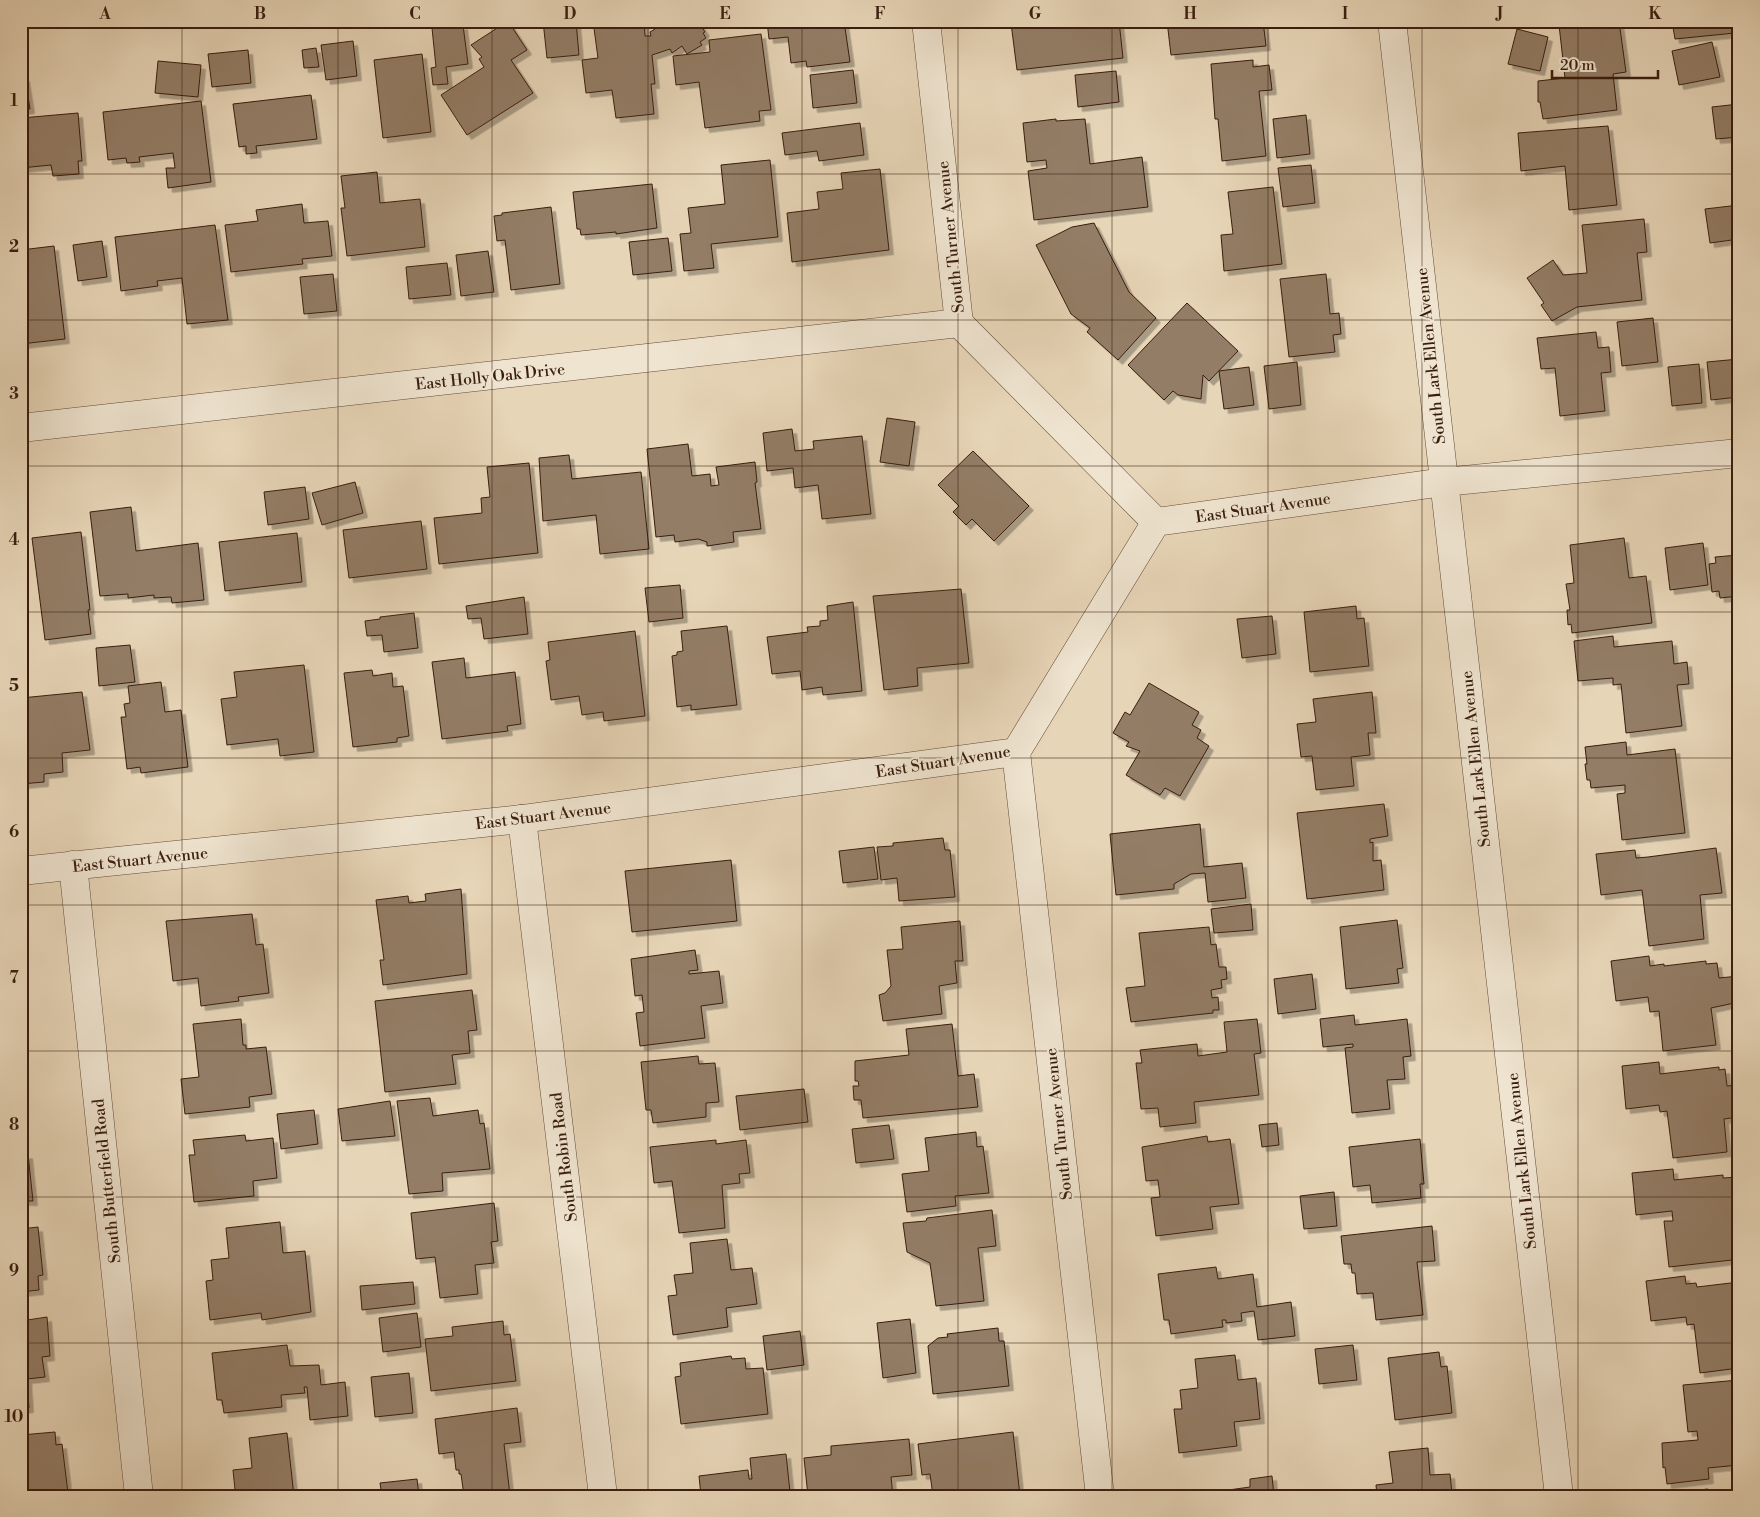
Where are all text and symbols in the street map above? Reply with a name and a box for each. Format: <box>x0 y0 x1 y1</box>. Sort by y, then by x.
text: A <box>98 4 111 24</box>
text: B <box>254 4 266 24</box>
text: C <box>409 4 421 24</box>
text: D <box>564 4 577 24</box>
text: E <box>719 4 731 24</box>
text: F <box>874 4 886 24</box>
text: G <box>1029 4 1042 24</box>
text: H <box>1183 4 1197 24</box>
text: I <box>1342 4 1348 24</box>
text: J <box>1495 4 1503 24</box>
text: K <box>1649 4 1663 24</box>
scale bar <box>1552 48 1659 80</box>
text: 20 m <box>1560 56 1595 75</box>
text: 1 <box>10 91 18 111</box>
street label: South Turner Avenue <box>933 160 969 314</box>
text: 2 <box>9 237 19 257</box>
street label: South Lark Ellen Avenue <box>1412 267 1450 445</box>
street label: East Holly Oak Drive <box>414 359 566 395</box>
text: 3 <box>9 384 19 404</box>
street label: East Stuart Avenue <box>1194 489 1332 527</box>
text: 4 <box>9 530 20 550</box>
street label: South Lark Ellen Avenue <box>1457 670 1495 848</box>
text: 5 <box>9 676 19 696</box>
street label: East Stuart Avenue <box>874 741 1012 783</box>
street label: East Stuart Avenue <box>474 798 612 834</box>
text: 6 <box>9 822 19 842</box>
street label: East Stuart Avenue <box>71 843 209 877</box>
text: 7 <box>9 968 19 988</box>
street label: South Turner Avenue <box>1041 1047 1077 1201</box>
street label: South Lark Ellen Avenue <box>1503 1072 1541 1250</box>
street label: South Robin Road <box>546 1091 582 1223</box>
street label: South Butterfield Road <box>88 1098 126 1264</box>
text: 8 <box>9 1115 19 1135</box>
text: 9 <box>9 1261 19 1281</box>
text: 10 <box>5 1407 23 1427</box>

